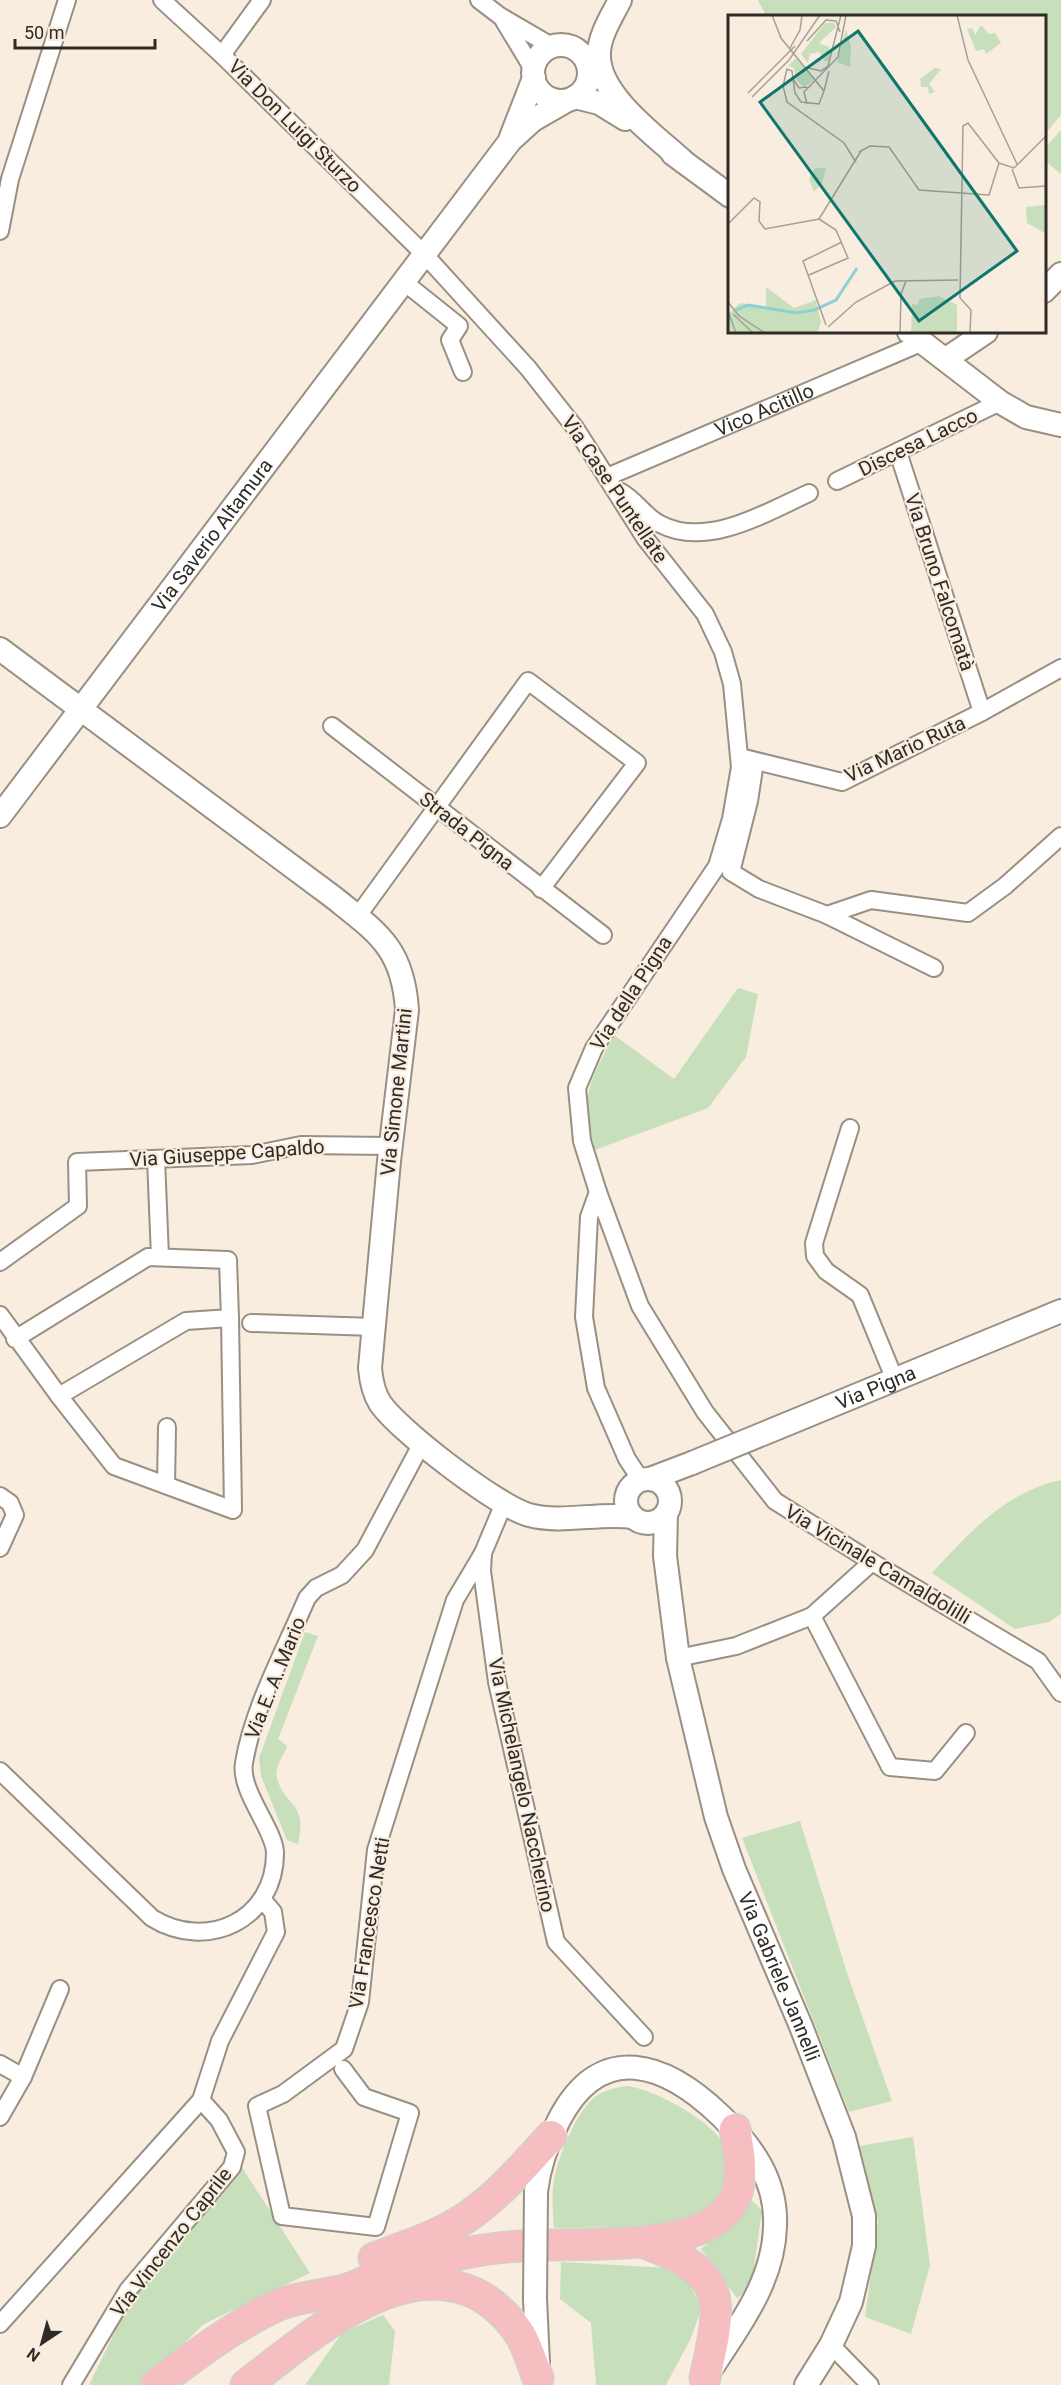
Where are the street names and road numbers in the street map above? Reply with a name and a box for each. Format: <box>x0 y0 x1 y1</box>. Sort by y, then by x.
street label: Via Don Luigi Sturzo <box>223 54 367 198</box>
street label: Vico Acitillo <box>711 378 817 442</box>
street label: Discesa Lacco <box>855 403 981 481</box>
street label: Via Case Puntellate <box>557 411 673 567</box>
street label: Via Saverio Altamura <box>147 454 278 616</box>
street label: Via Bruno Falcomatà <box>900 490 980 674</box>
street label: Via Mario Ruta <box>841 711 969 787</box>
street label: Strada Pigna <box>415 787 519 875</box>
street label: Via della Pigna <box>585 931 677 1055</box>
street label: Via Simone Martini <box>375 1007 417 1177</box>
street label: Via Giuseppe Capaldo <box>129 1134 325 1172</box>
street label: Via Pigna <box>832 1360 919 1415</box>
street label: Via Vicinale Camaldolilli <box>781 1499 975 1629</box>
street label: Via E. A. Mario <box>240 1613 310 1743</box>
street label: Via Michelangelo Naccherino <box>483 1656 561 1914</box>
street label: Via Francesco Netti <box>344 1835 394 2011</box>
street label: Via Gabriele Jannelli <box>733 1888 825 2065</box>
street label: Via Vincenzo Caprile <box>105 2163 237 2321</box>

